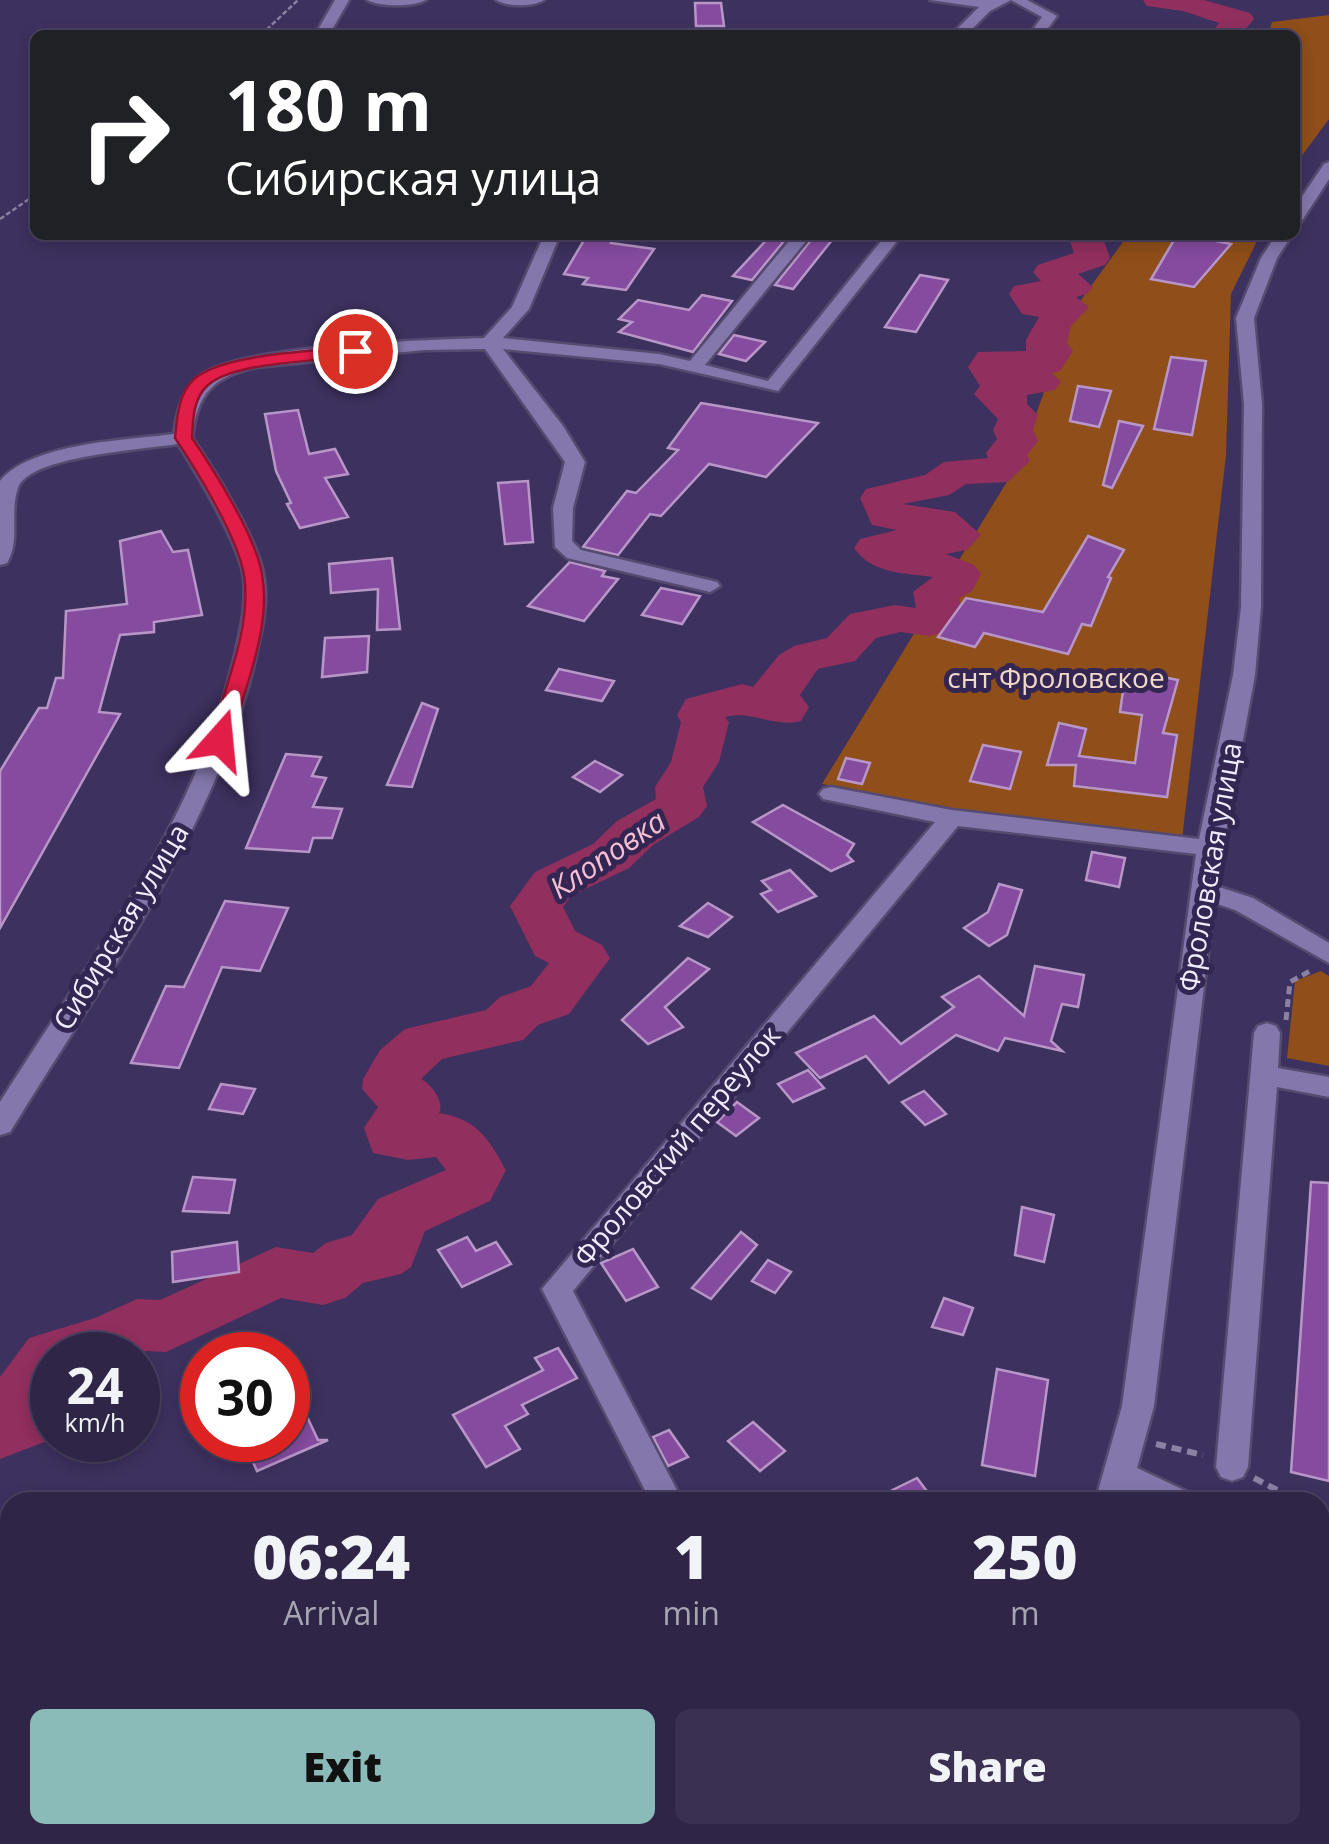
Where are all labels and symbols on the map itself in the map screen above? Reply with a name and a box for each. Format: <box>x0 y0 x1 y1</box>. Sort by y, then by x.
pin <box>313 309 398 394</box>
park label: снт Фроловское <box>947 658 1165 696</box>
position arrow <box>168 688 272 792</box>
street label: Фроловская улица <box>1168 739 1250 994</box>
water label: Клоповка <box>541 800 673 908</box>
street label: Сибирская улица <box>44 816 197 1037</box>
street label: Фроловский переулок <box>564 1017 789 1274</box>
speed limit sign: 30 <box>180 1332 310 1462</box>

